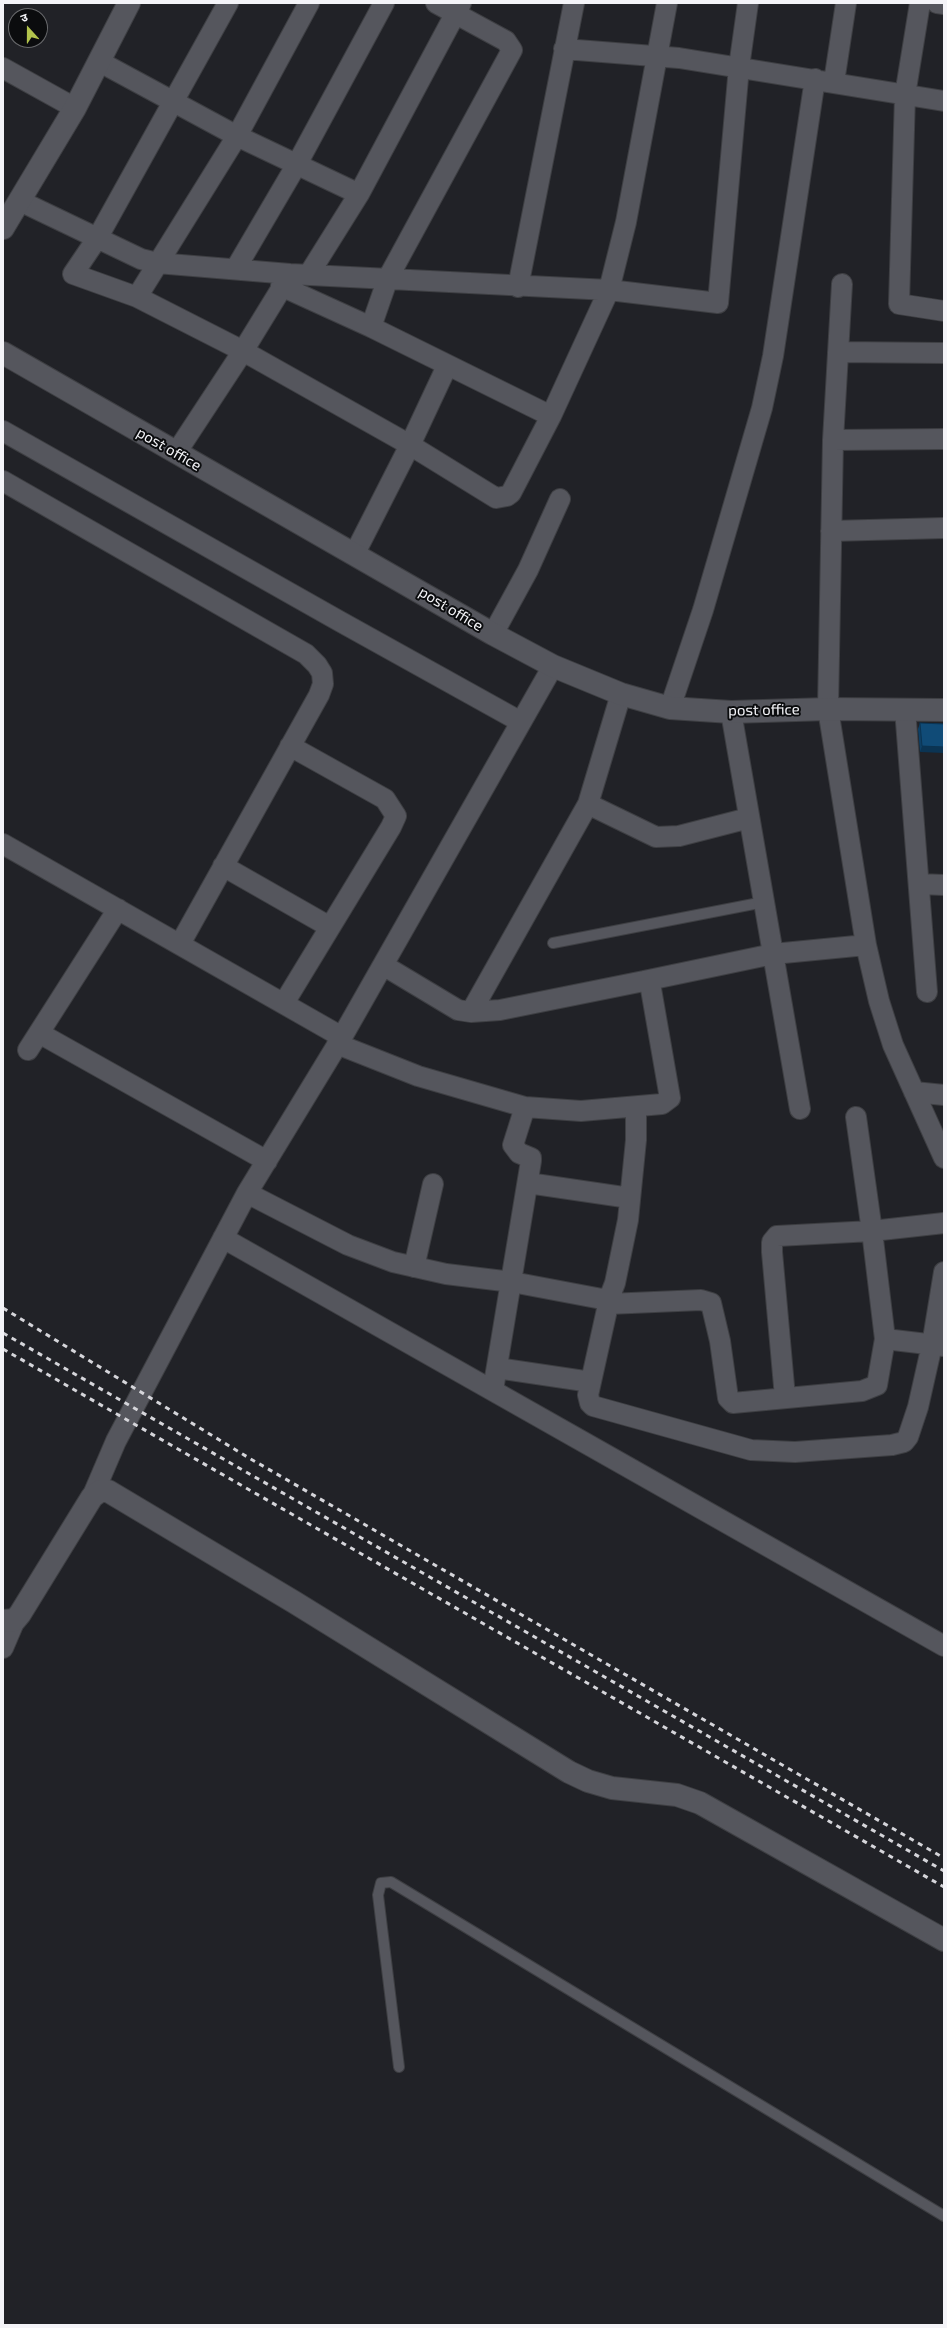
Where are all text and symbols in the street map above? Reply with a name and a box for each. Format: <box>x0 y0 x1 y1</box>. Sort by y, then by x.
north arrow <box>8 8 48 48</box>
text: उ <box>19 10 29 24</box>
street label: post office <box>133 423 205 475</box>
street label: post office <box>416 583 486 635</box>
street label: post office <box>728 700 800 720</box>

